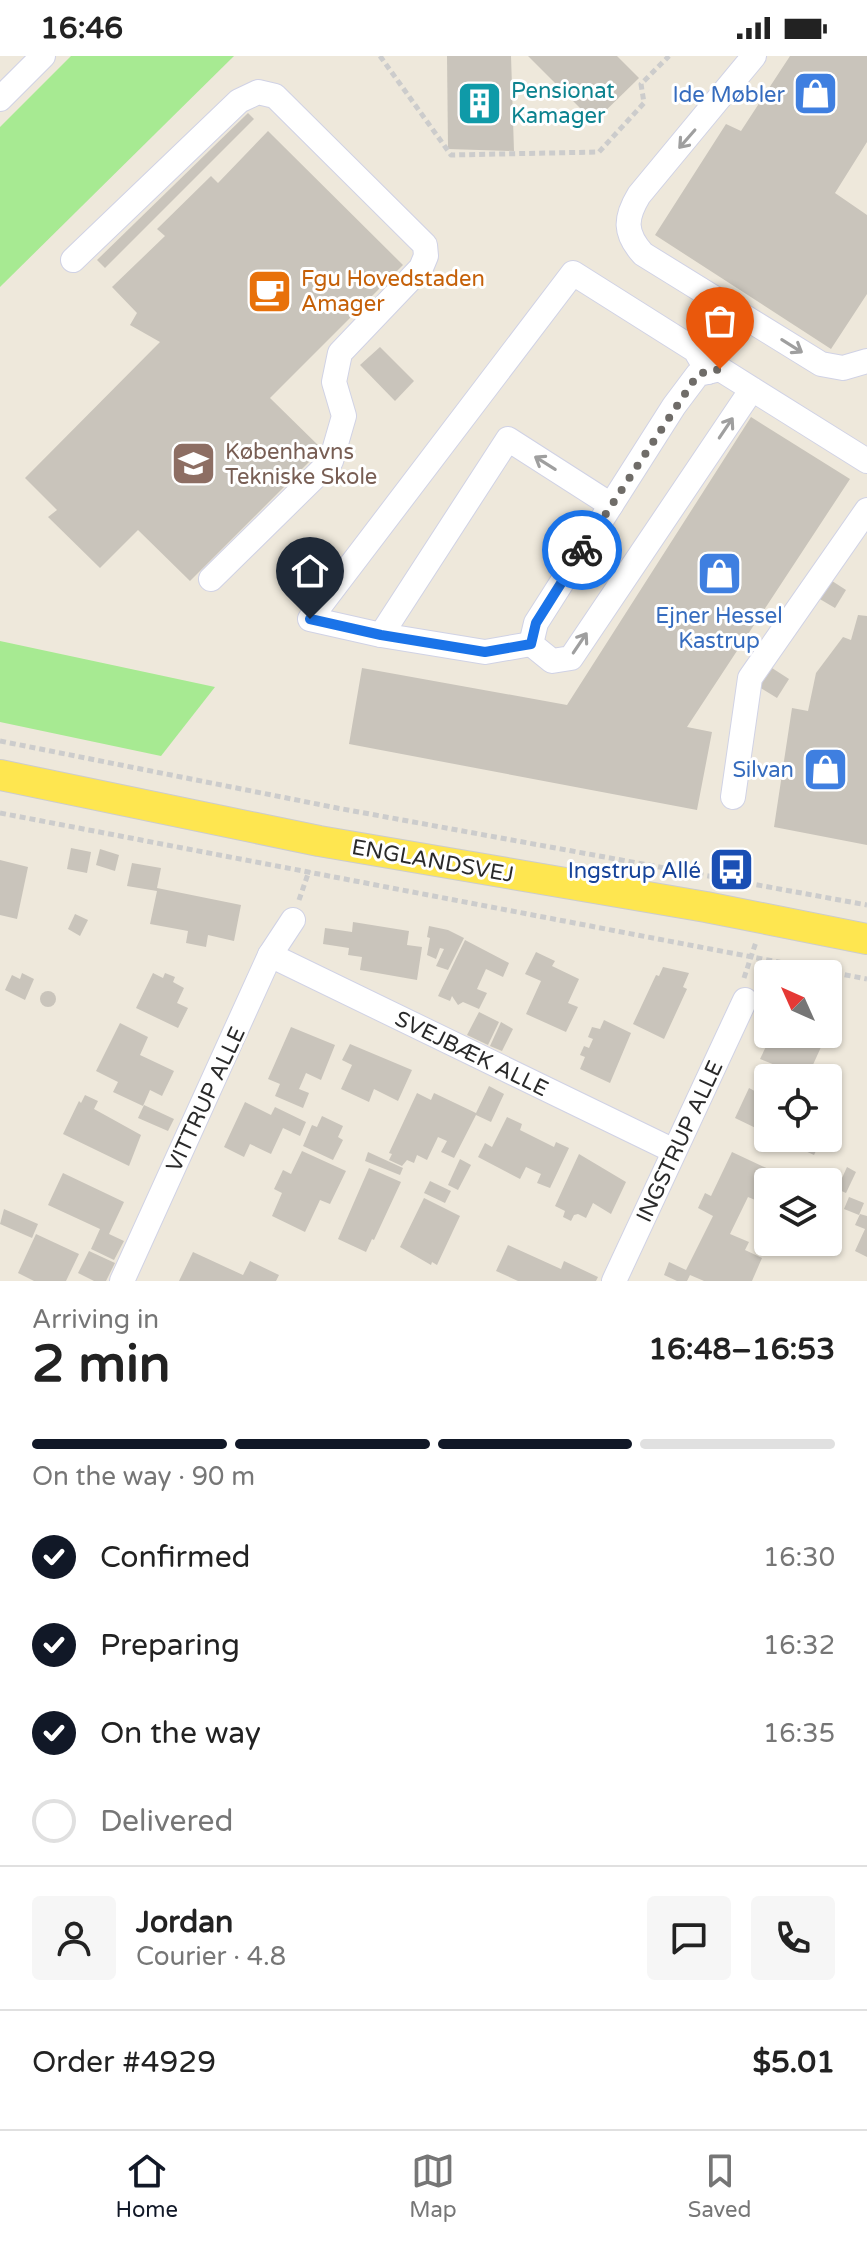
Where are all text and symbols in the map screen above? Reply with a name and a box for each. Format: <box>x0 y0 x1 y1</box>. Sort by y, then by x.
text: 16:46 <box>40 10 123 47</box>
shop icon: Ide Møbler <box>792 70 840 118</box>
place label: Pensionat Kamager <box>511 78 615 129</box>
building icon: Pensionat Kamager <box>456 79 504 127</box>
place label: Ide Møbler <box>672 82 786 108</box>
one-way arrow <box>679 128 697 148</box>
place label: Fgu Hovedstaden Amager <box>301 266 485 317</box>
cafe icon: Fgu Hovedstaden Amager <box>246 267 294 315</box>
pin <box>686 287 754 369</box>
icon: bag <box>698 299 742 343</box>
one-way arrow <box>780 339 803 355</box>
one-way arrow <box>717 417 734 439</box>
place label: Københavns Tekniske Skole <box>225 439 377 490</box>
school or university icon: Københavns Tekniske Skole <box>170 440 218 488</box>
one-way arrow <box>535 454 557 471</box>
courier <box>542 510 622 590</box>
icon: bike <box>560 528 604 572</box>
pin <box>276 537 344 619</box>
icon: home <box>288 549 332 593</box>
shop icon: Ejner Hessel Kastrup <box>695 550 743 598</box>
place label: Ejner Hessel Kastrup <box>655 603 783 654</box>
one-way arrow <box>572 633 589 655</box>
shop icon: Silvan <box>801 745 849 793</box>
place label: Silvan <box>732 757 794 783</box>
street label: ENGLANDSVEJ <box>350 834 516 888</box>
bus stop icon: Ingstrup Allé <box>708 846 756 894</box>
place label: Ingstrup Allé <box>568 858 701 884</box>
north arrow <box>754 960 842 1048</box>
map controls <box>754 960 842 1256</box>
street label: SVEJBÆK ALLE <box>391 1006 552 1102</box>
street label: VITTRUP ALLE <box>161 1023 251 1176</box>
street label: INGSTRUP ALLE <box>631 1056 729 1226</box>
button: locate <box>754 1064 842 1152</box>
button: layers <box>754 1168 842 1256</box>
text: Arriving in <box>32 1304 159 1335</box>
text: 16:48–16:53 <box>648 1331 835 1368</box>
text: 2 min <box>32 1333 171 1396</box>
text: On the way · 90 m <box>32 1461 255 1492</box>
icon: check <box>32 1535 76 1579</box>
text: Confirmed <box>100 1539 251 1576</box>
text: 16:30 <box>763 1542 835 1573</box>
icon: check <box>32 1623 76 1667</box>
text: Preparing <box>100 1627 240 1664</box>
text: 16:32 <box>763 1630 835 1661</box>
icon: check <box>32 1711 76 1755</box>
text: On the way <box>100 1715 261 1752</box>
text: 16:35 <box>763 1718 835 1749</box>
text: Delivered <box>100 1803 234 1840</box>
button: person <box>32 1896 116 1980</box>
button: chat <box>647 1896 731 1980</box>
button: phone <box>751 1896 835 1980</box>
text: Jordan <box>136 1904 233 1941</box>
text: Courier · 4.8 <box>136 1941 286 1972</box>
text: Order #4929 <box>32 2044 216 2081</box>
text: $5.01 <box>753 2044 835 2081</box>
tab: Home <box>116 2149 178 2223</box>
tab: Map <box>409 2149 457 2223</box>
tab: Saved <box>688 2149 751 2223</box>

